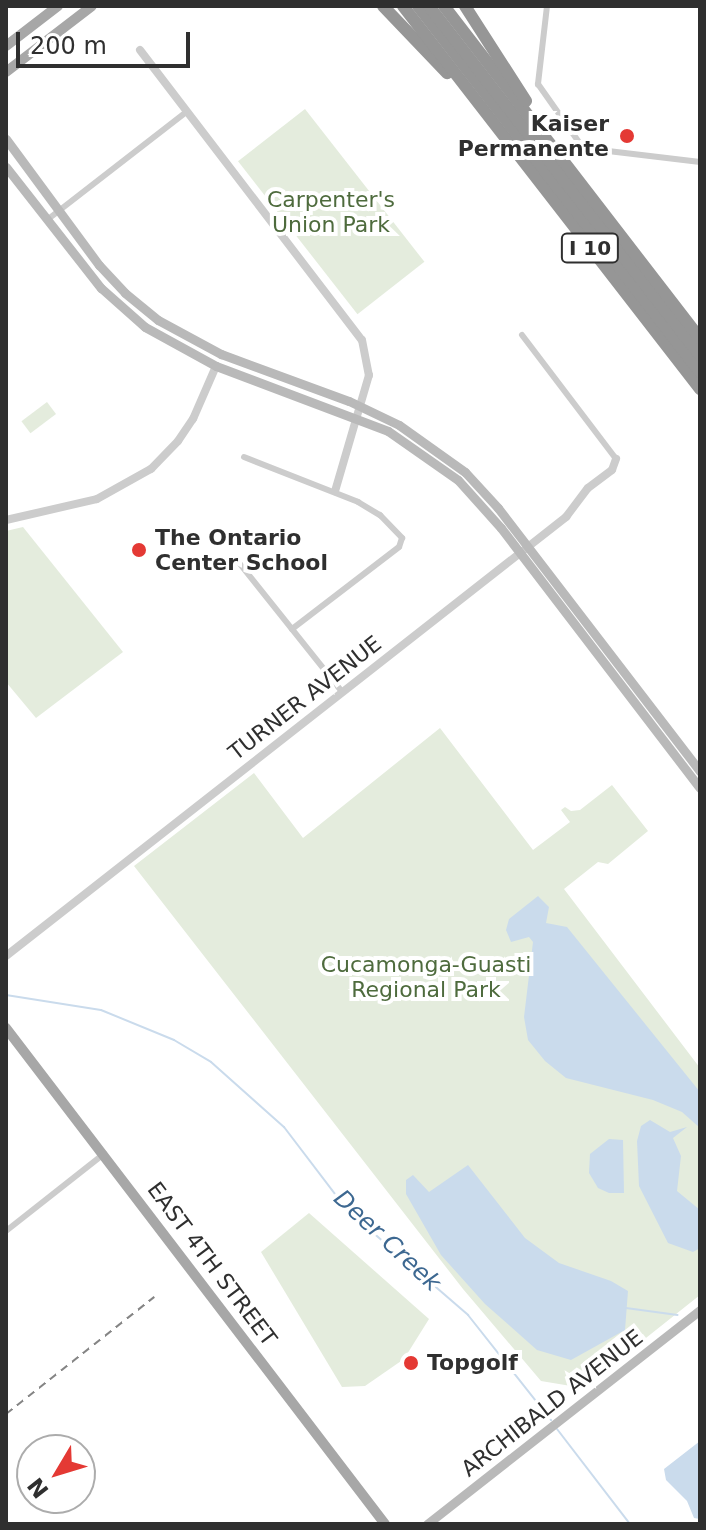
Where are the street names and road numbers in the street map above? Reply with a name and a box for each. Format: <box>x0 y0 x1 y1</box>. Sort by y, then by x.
road number: I 10 <box>560 232 620 264</box>
street label: TURNER AVENUE <box>223 630 387 766</box>
street label: EAST 4TH STREET <box>142 1177 282 1351</box>
street label: ARCHIBALD AVENUE <box>456 1324 648 1482</box>

